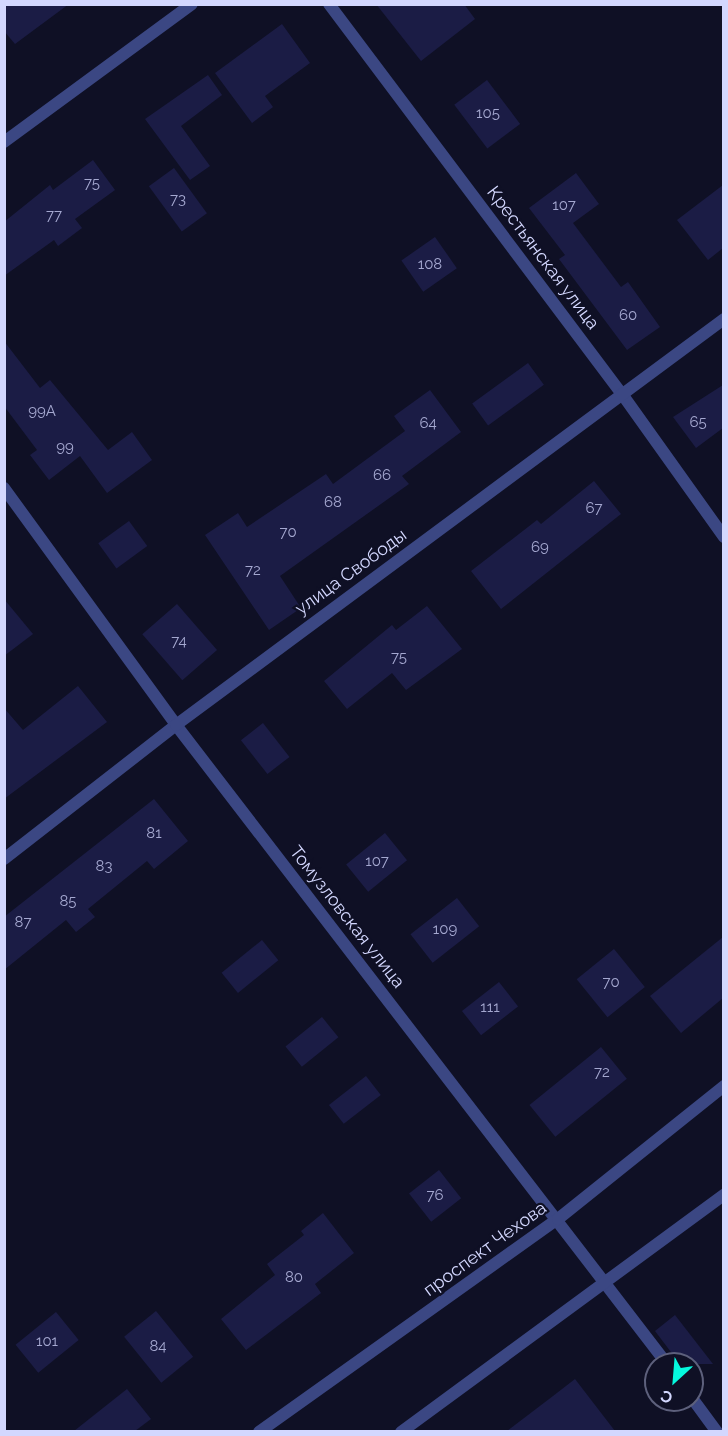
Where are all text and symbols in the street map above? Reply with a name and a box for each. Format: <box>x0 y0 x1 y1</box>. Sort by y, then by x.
house number: 105 <box>476 105 500 123</box>
house number: 75 <box>84 175 100 193</box>
street label: Крестьянская улица <box>482 182 604 334</box>
house number: 73 <box>170 191 186 209</box>
house number: 107 <box>552 197 576 215</box>
house number: 77 <box>46 207 62 225</box>
house number: 108 <box>418 256 442 274</box>
house number: 60 <box>619 307 637 325</box>
house number: 99А <box>28 403 56 421</box>
house number: 65 <box>689 414 707 432</box>
house number: 64 <box>419 415 437 433</box>
house number: 99 <box>56 439 74 457</box>
house number: 66 <box>373 467 391 485</box>
house number: 68 <box>324 494 342 512</box>
house number: 67 <box>585 500 603 518</box>
house number: 70 <box>279 524 297 542</box>
street label: улица Свободы <box>291 524 411 620</box>
house number: 69 <box>531 539 549 557</box>
house number: 72 <box>245 562 261 580</box>
house number: 74 <box>171 633 187 651</box>
house number: 75 <box>391 649 407 667</box>
house number: 81 <box>146 825 162 843</box>
street label: Томузловская улица <box>285 841 409 993</box>
house number: 107 <box>365 853 389 871</box>
house number: 83 <box>96 858 112 876</box>
house number: 85 <box>59 893 77 911</box>
house number: 87 <box>15 914 31 932</box>
house number: 109 <box>433 921 457 939</box>
house number: 70 <box>602 974 620 992</box>
house number: 111 <box>480 999 500 1017</box>
house number: 72 <box>594 1064 610 1082</box>
house number: 76 <box>426 1187 444 1205</box>
street label: проспект Чехова <box>419 1197 551 1301</box>
house number: 80 <box>285 1269 303 1287</box>
house number: 101 <box>36 1333 58 1351</box>
house number: 84 <box>149 1338 167 1356</box>
north arrow <box>644 1352 704 1412</box>
text: С <box>658 1386 676 1408</box>

